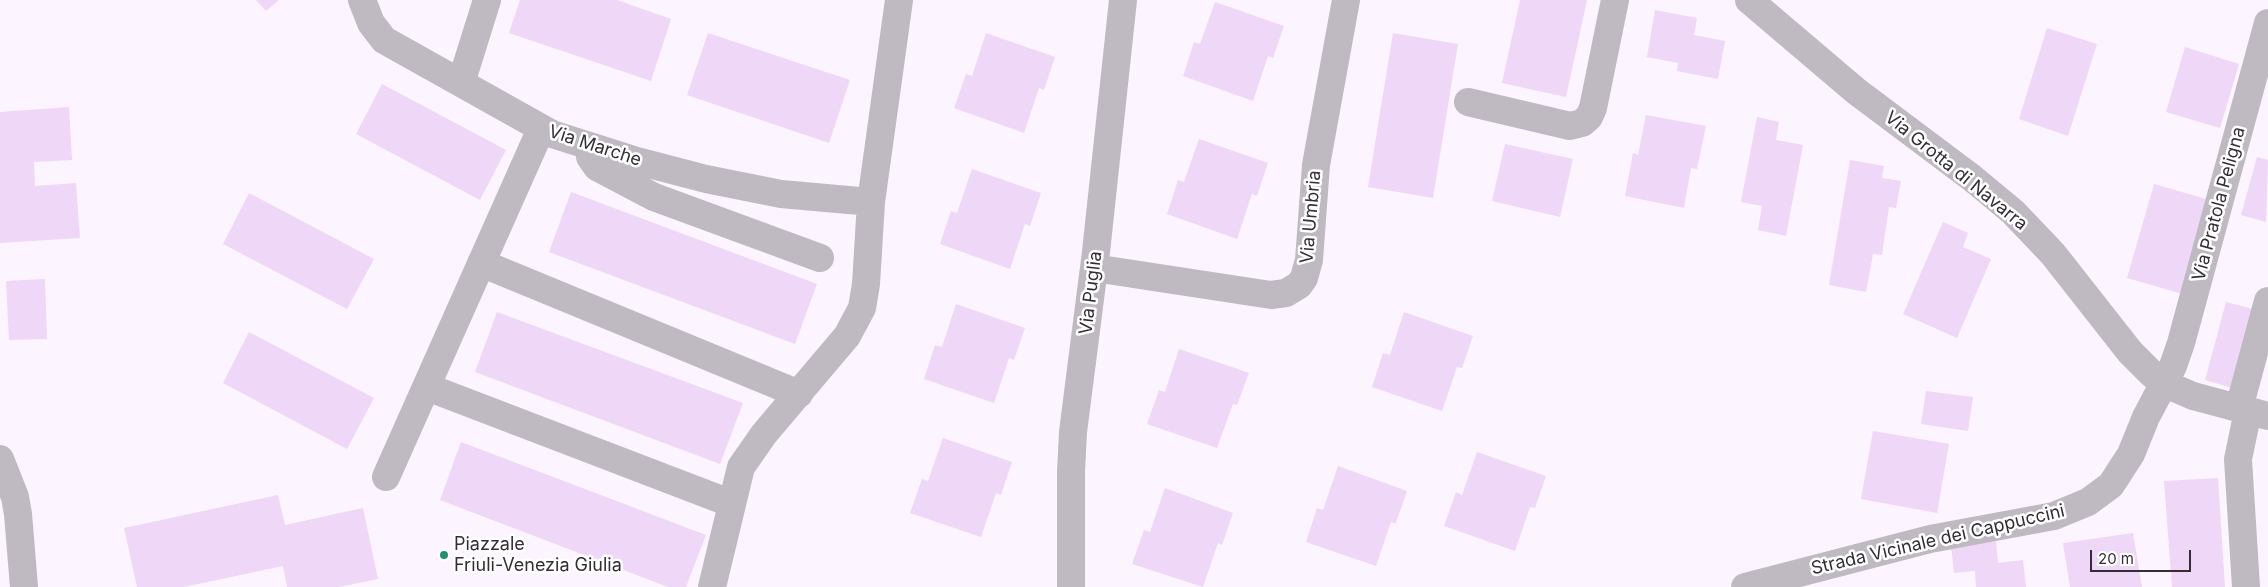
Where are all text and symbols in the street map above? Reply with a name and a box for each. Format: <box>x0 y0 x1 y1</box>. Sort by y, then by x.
street label: Via Grotta di Navarra <box>1880 107 2032 235</box>
street label: Via Marche <box>546 121 644 171</box>
street label: Via Pratola Peligna <box>2188 125 2250 283</box>
street label: Via Umbria <box>1296 169 1326 265</box>
street label: Via Puglia <box>1075 250 1107 336</box>
street label: Strada Vicinale dei Cappuccini <box>1809 500 2067 580</box>
place label: Piazzale Friuli-Venezia Giulia <box>454 534 622 576</box>
scale bar <box>2093 540 2194 572</box>
marker: Piazzale Friuli-Venezia Giulia <box>438 549 450 561</box>
text: 20 m <box>2098 549 2134 568</box>

